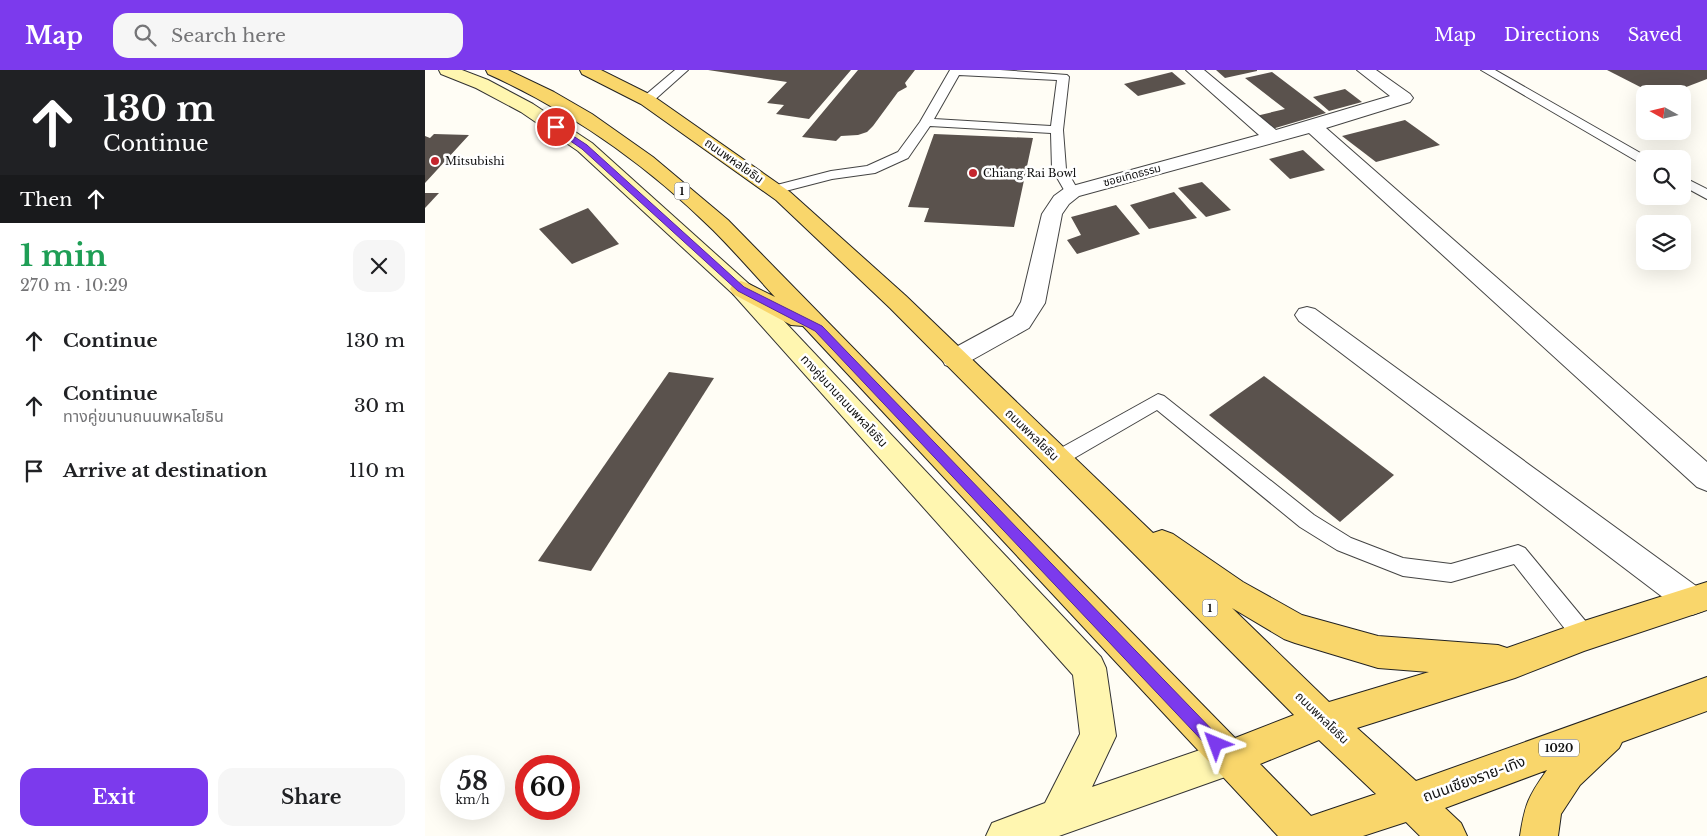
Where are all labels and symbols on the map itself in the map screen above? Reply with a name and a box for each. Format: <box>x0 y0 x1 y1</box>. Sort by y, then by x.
north arrow <box>1636 85 1691 140</box>
pin <box>535 106 577 148</box>
street label: ถนนพหลโยธิน <box>702 135 767 186</box>
place label: Mitsubishi <box>445 154 505 168</box>
marker: Mitsubishi <box>429 155 441 167</box>
street label: ซอยเทิดธรรม <box>1102 161 1162 189</box>
place label: Chiang Rai Bowl <box>983 166 1077 180</box>
marker: Chiang Rai Bowl <box>967 167 979 179</box>
road number: 1 <box>675 182 689 200</box>
street label: ทางคู่ขนานถนนพหลโยธิน <box>798 351 891 450</box>
street label: ถนนพหลโยธิน <box>1002 405 1062 464</box>
road number: 1 <box>1203 600 1217 616</box>
street label: ถนนพหลโยธิน <box>1292 688 1352 747</box>
position arrow <box>1189 717 1241 769</box>
road number: 1020 <box>1539 740 1579 756</box>
street label: ถนนเชียงราย-เทิง <box>1420 751 1528 806</box>
speed limit sign: 60 <box>515 755 580 820</box>

